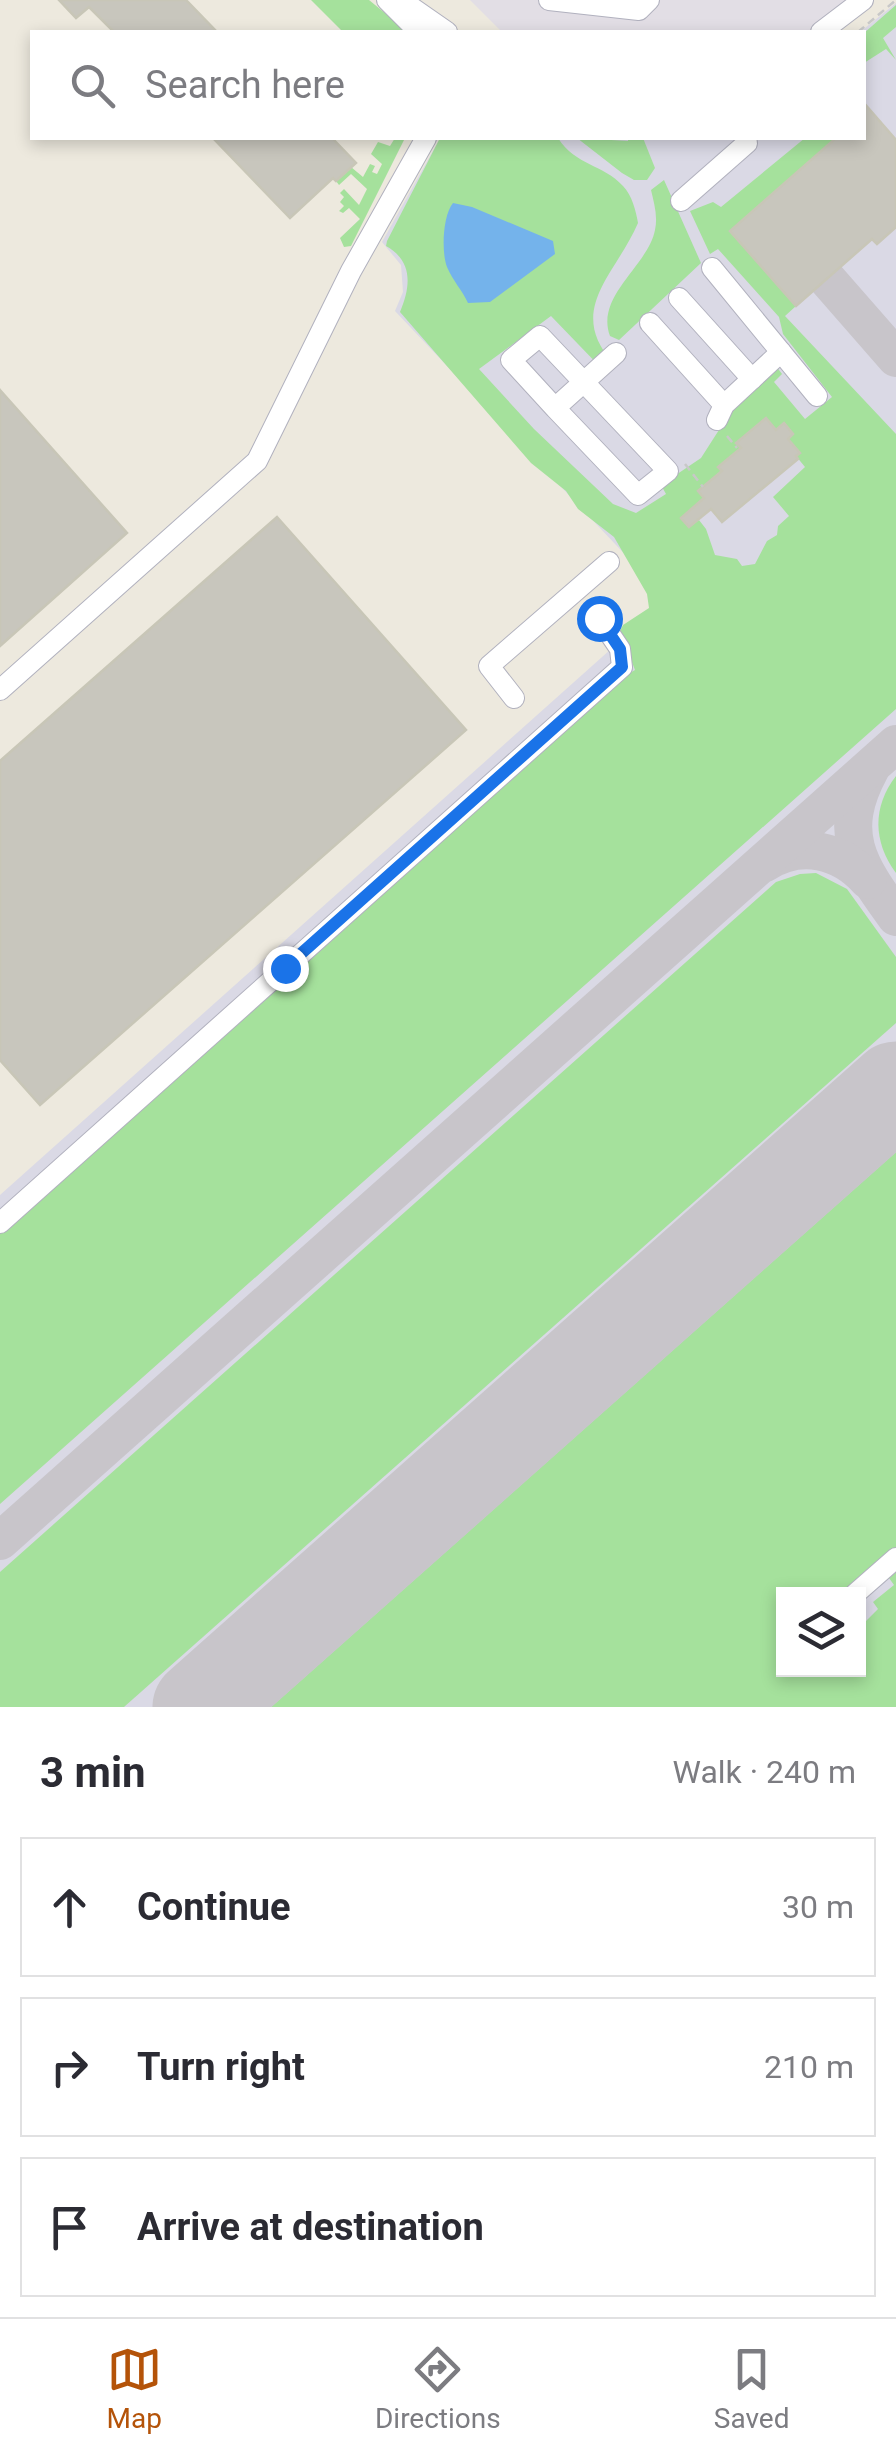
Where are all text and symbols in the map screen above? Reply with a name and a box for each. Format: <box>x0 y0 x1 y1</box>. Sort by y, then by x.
search box <box>30 30 866 140</box>
icon: search <box>65 58 120 113</box>
text: Search here <box>145 63 345 107</box>
route start <box>577 596 623 642</box>
route end <box>263 946 309 992</box>
map controls <box>776 1587 866 1677</box>
button: layers <box>776 1587 866 1677</box>
text: 3 min <box>40 1748 146 1797</box>
text: Walk · 240 m <box>673 1753 856 1791</box>
icon: ahead <box>42 1880 97 1935</box>
text: Continue <box>137 1885 291 1929</box>
text: 30 m <box>782 1888 854 1926</box>
icon: right <box>42 2040 97 2095</box>
text: Turn right <box>137 2045 305 2089</box>
text: 210 m <box>764 2048 854 2086</box>
icon: arrive <box>42 2200 97 2255</box>
text: Arrive at destination <box>137 2205 484 2249</box>
tab: Map <box>107 2342 162 2435</box>
tab: Directions <box>375 2342 501 2435</box>
tab: Saved <box>714 2342 789 2435</box>

